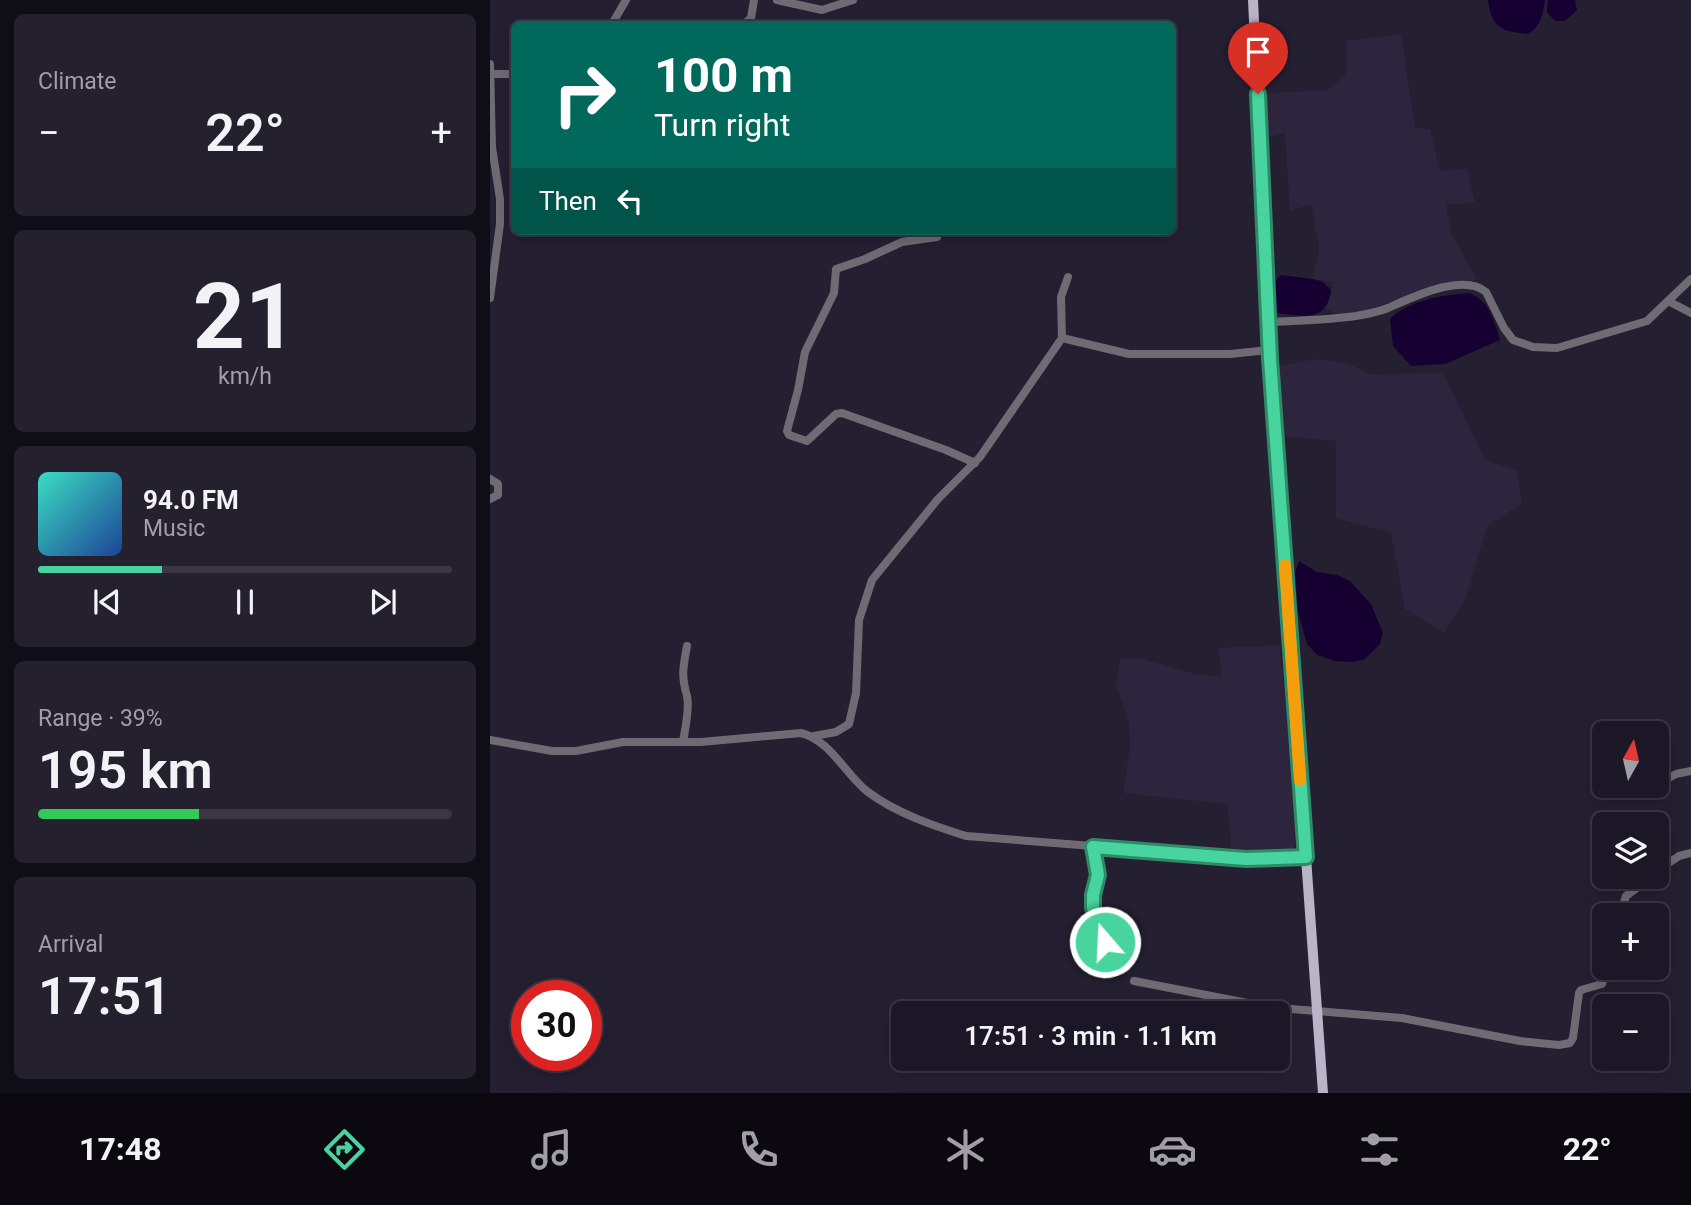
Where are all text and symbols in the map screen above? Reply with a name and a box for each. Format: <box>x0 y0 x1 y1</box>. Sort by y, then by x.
pin <box>1228 22 1288 94</box>
icon: arrive <box>1239 33 1277 71</box>
text: 100 m <box>654 47 793 104</box>
icon: right <box>539 49 630 140</box>
text: Climate <box>38 68 117 95</box>
text: 22° <box>205 103 285 164</box>
text: Turn right <box>654 106 790 144</box>
text: − <box>38 111 60 155</box>
text: + <box>430 111 452 155</box>
icon: left <box>611 182 649 220</box>
text: Then <box>539 186 597 216</box>
text: 21 <box>193 264 297 370</box>
text: km/h <box>218 363 272 390</box>
text: 94.0 FM <box>143 485 239 515</box>
text: Music <box>143 515 205 542</box>
icon: previous <box>88 583 126 621</box>
icon: pause <box>226 583 264 621</box>
icon: next <box>364 583 402 621</box>
text: Range · 39% <box>38 705 163 732</box>
north arrow <box>1592 721 1670 798</box>
map controls <box>1592 721 1669 1071</box>
text: 195 km <box>38 740 213 801</box>
button: layers <box>1592 812 1669 889</box>
button: + <box>1592 903 1669 980</box>
position arrow <box>1068 905 1142 979</box>
text: Arrival <box>38 931 103 958</box>
text: 17:51 <box>38 966 171 1027</box>
speed limit sign: 30 <box>511 980 602 1071</box>
button: − <box>1592 994 1669 1071</box>
text: 17:51 · 3 min · 1.1 km <box>964 1021 1217 1051</box>
icon: directions <box>320 1125 369 1174</box>
icon: music <box>527 1125 576 1174</box>
icon: phone <box>734 1125 783 1174</box>
icon: climate <box>941 1125 990 1174</box>
icon: car <box>1148 1125 1197 1174</box>
icon: filters <box>1355 1125 1404 1174</box>
text: 17:48 <box>79 1130 162 1168</box>
text: 22° <box>1563 1130 1612 1168</box>

